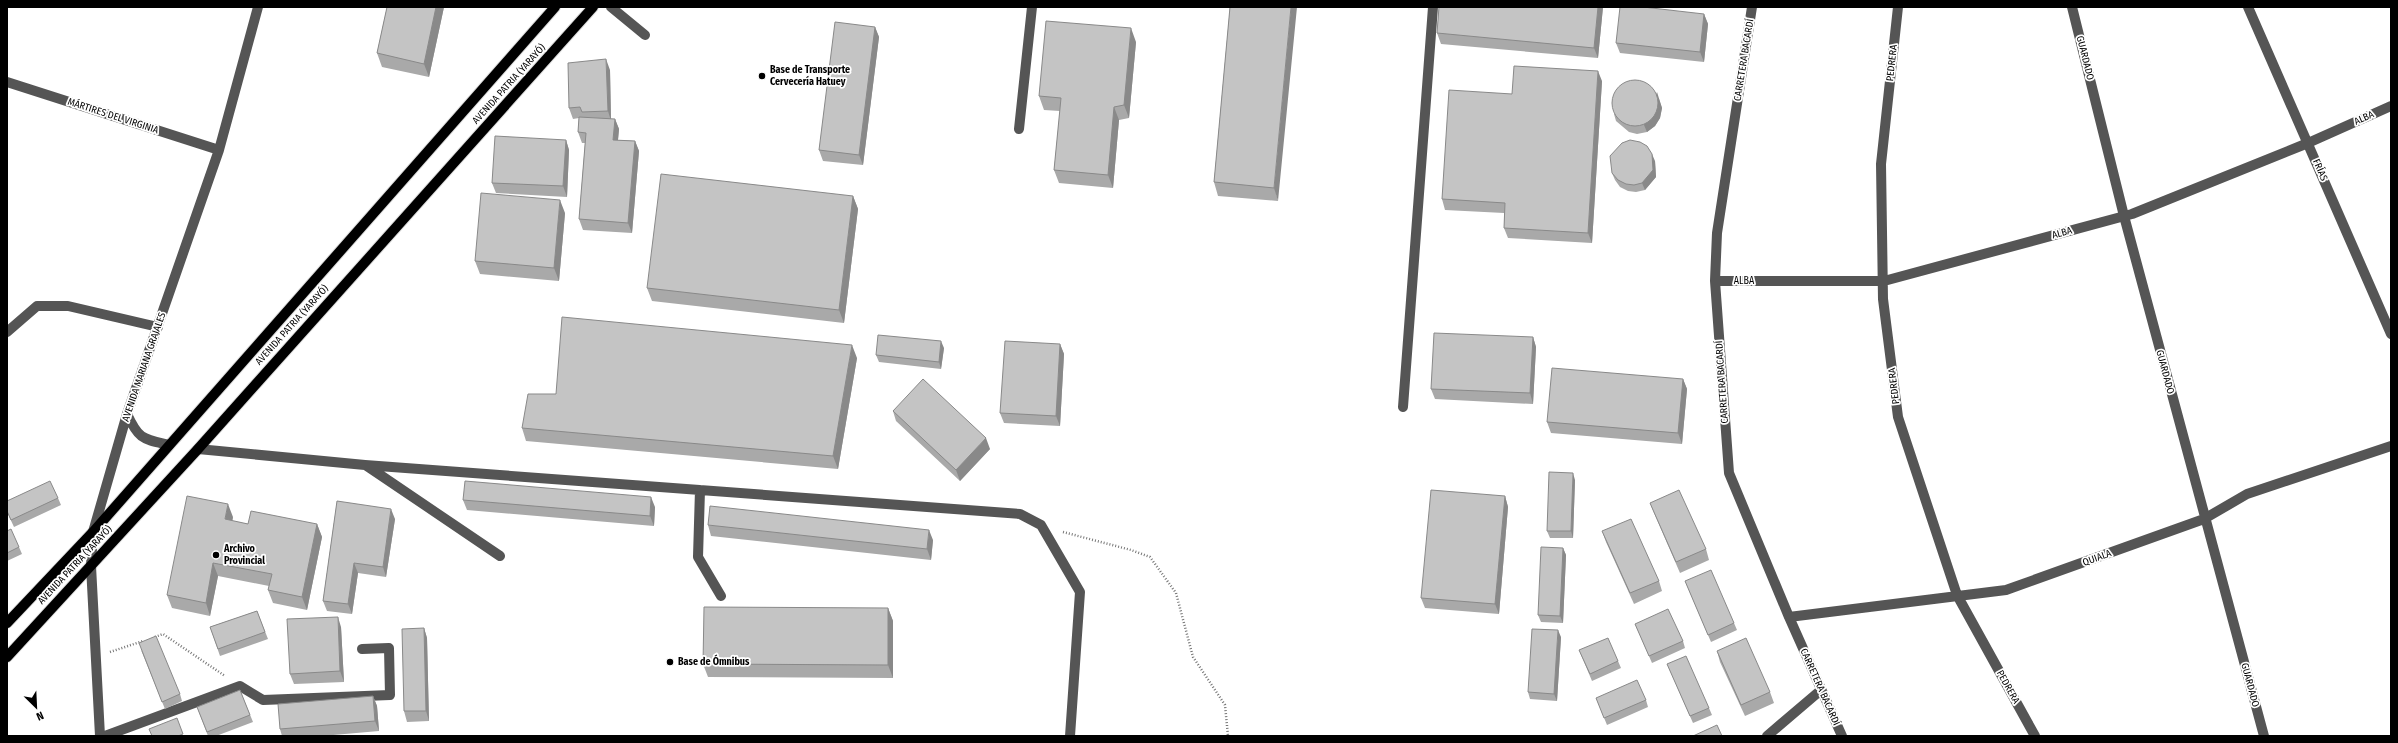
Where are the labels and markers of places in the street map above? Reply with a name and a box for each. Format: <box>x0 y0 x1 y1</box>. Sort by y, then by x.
place label: Base de Transporte Cervecería Hatuey <box>770 64 850 88</box>
marker: Base de Transporte Cervecería Hatuey <box>757 71 767 81</box>
place label: Archivo Provincial <box>223 543 265 567</box>
marker: Archivo Provincial <box>211 550 221 560</box>
place label: Base de Ómnibus <box>678 654 750 668</box>
marker: Base de Ómnibus <box>665 657 675 667</box>

